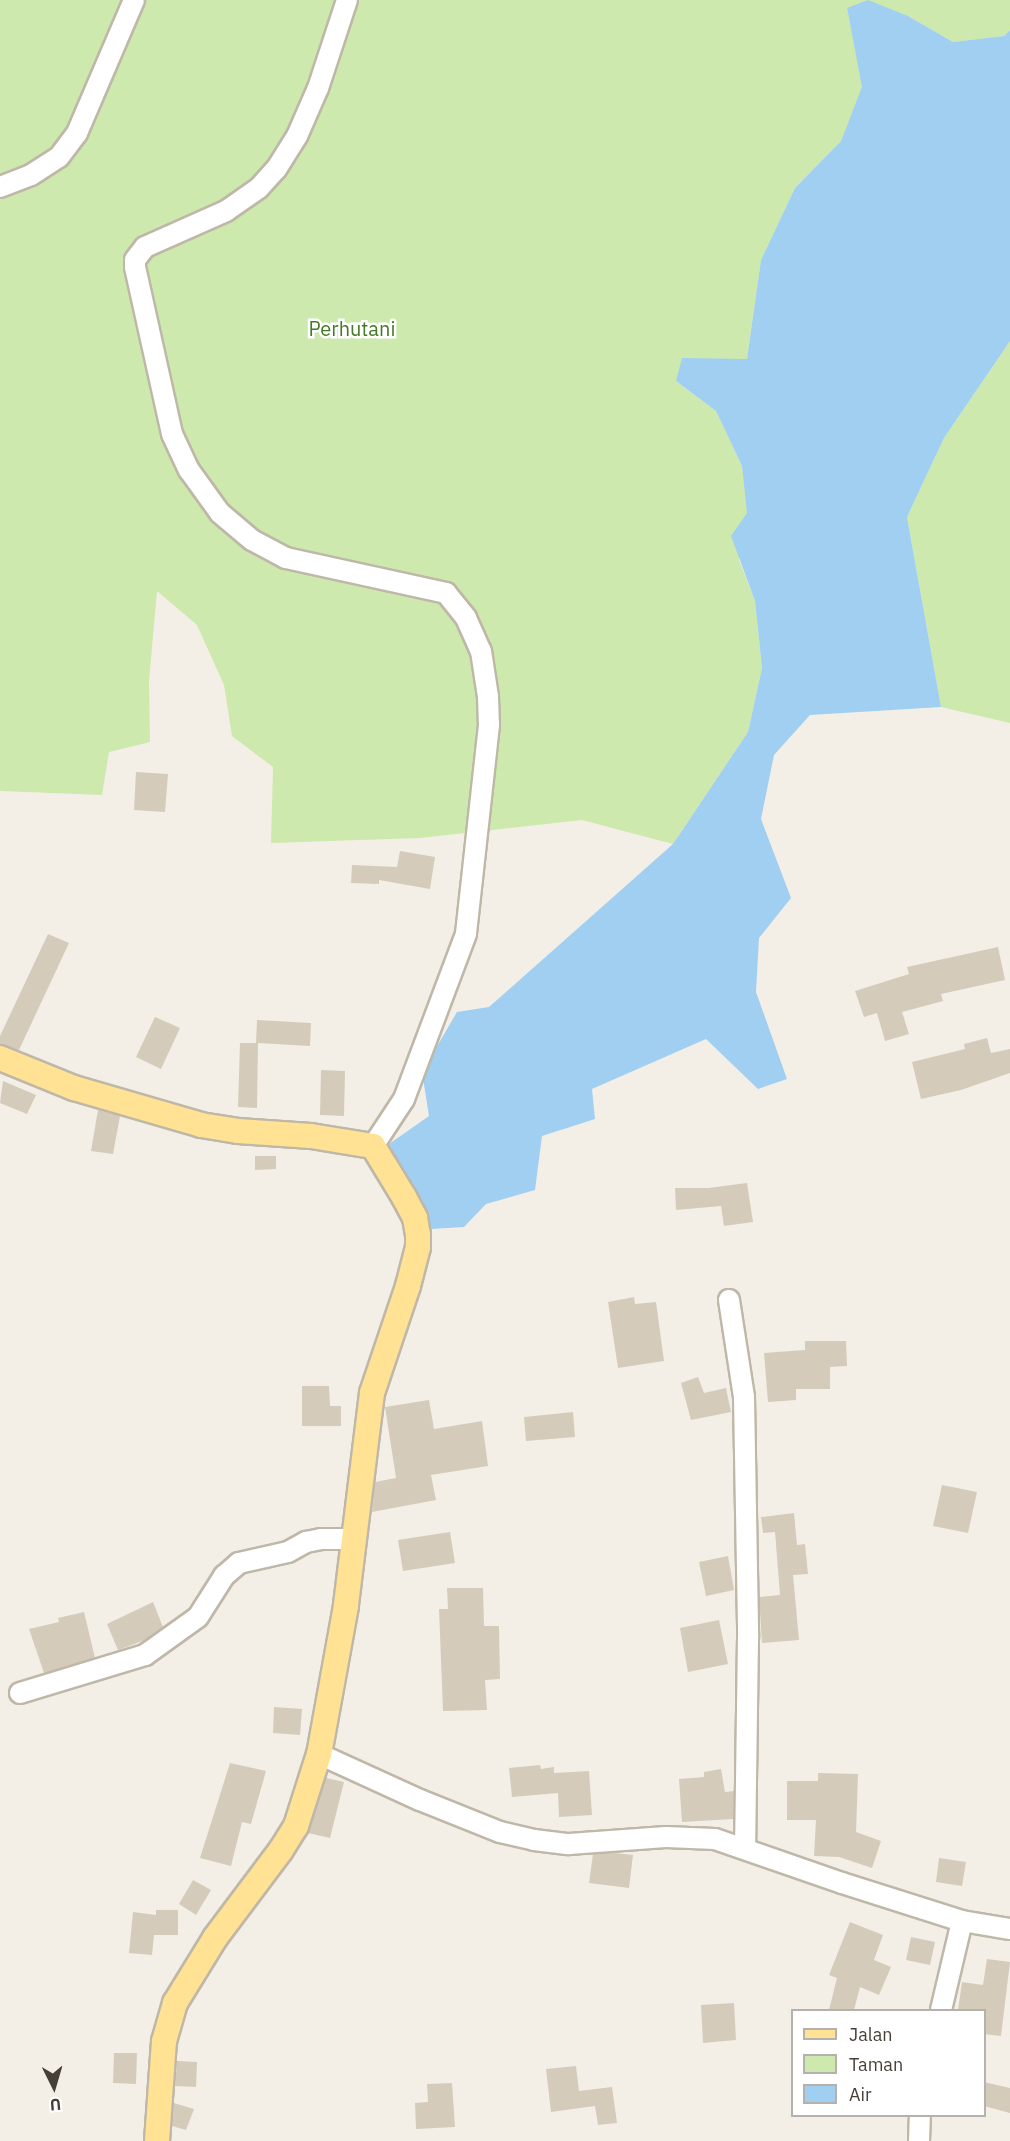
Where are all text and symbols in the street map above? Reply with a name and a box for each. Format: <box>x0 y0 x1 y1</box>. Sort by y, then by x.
park label: Perhutani <box>309 316 395 340</box>
legend <box>791 2009 986 2117</box>
text: Jalan <box>849 2023 893 2046</box>
text: Taman <box>849 2053 903 2076</box>
north arrow <box>24 2057 84 2117</box>
text: Air <box>849 2083 872 2106</box>
text: U <box>49 2094 62 2115</box>

